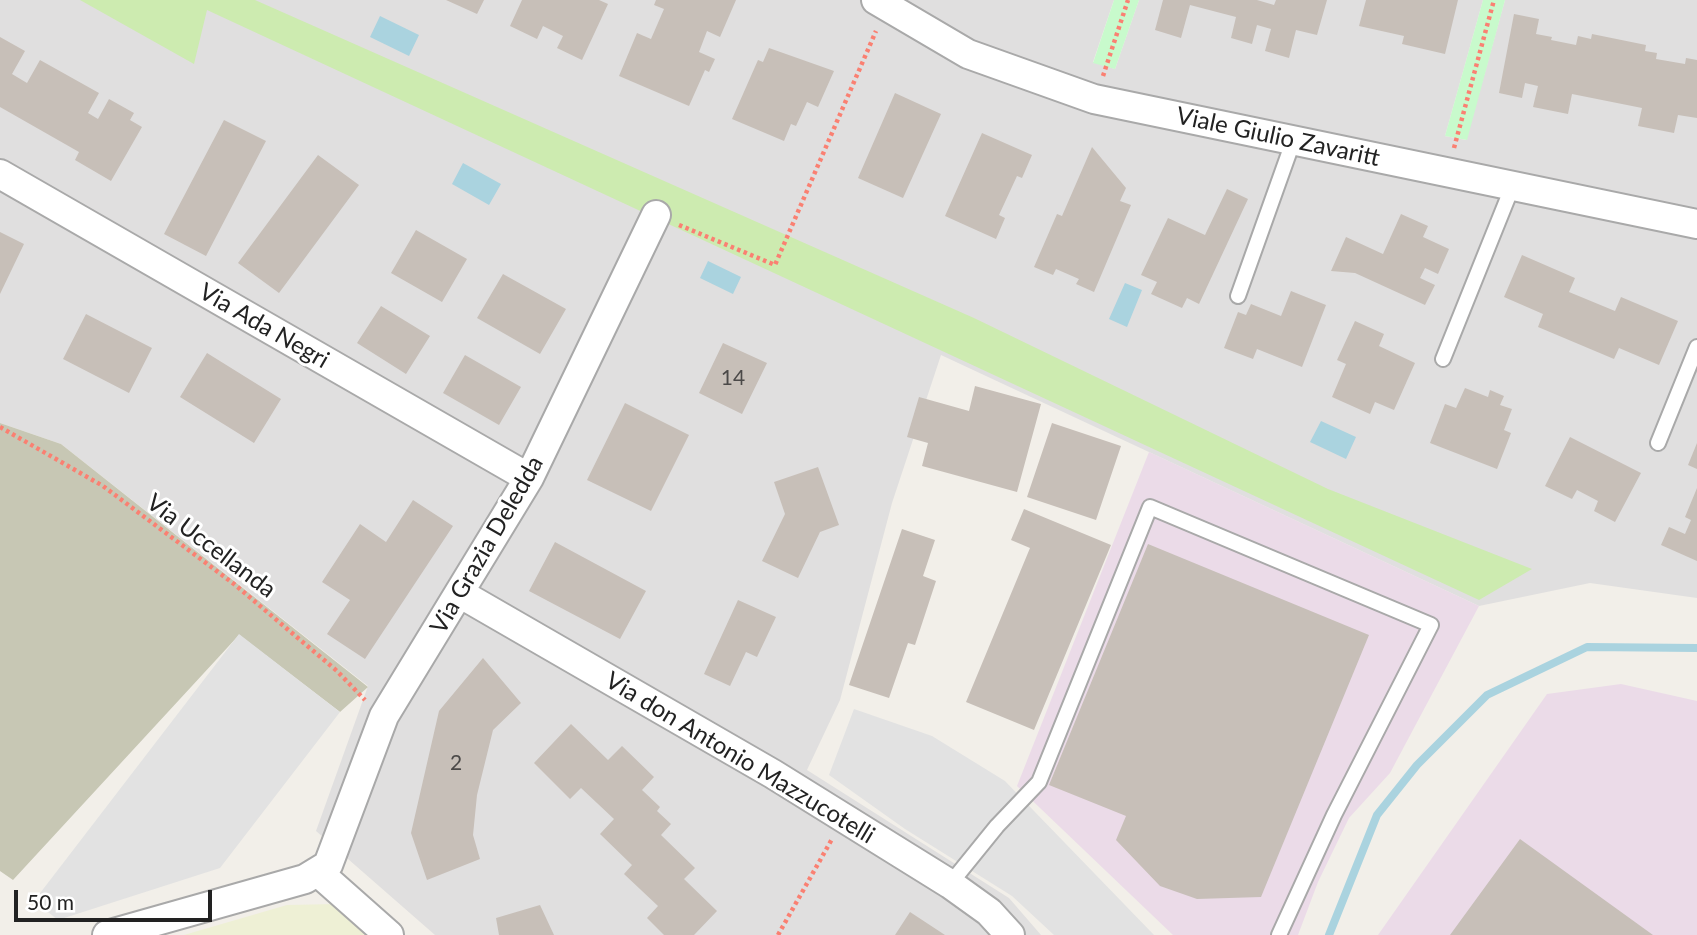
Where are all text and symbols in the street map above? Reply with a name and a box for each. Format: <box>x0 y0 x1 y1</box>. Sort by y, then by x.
street label: Viale Giulio Zavaritt <box>1174 101 1382 173</box>
street label: Via Ada Negri <box>194 277 334 375</box>
house number: 14 <box>721 365 745 391</box>
street label: Via Grazia Deledda <box>424 451 550 639</box>
street label: Via Uccellanda <box>141 488 281 604</box>
street label: Via don Antonio Mazzucotelli <box>600 666 880 850</box>
house number: 2 <box>450 750 462 776</box>
scale bar <box>18 876 215 920</box>
text: 50 m <box>27 889 74 914</box>

